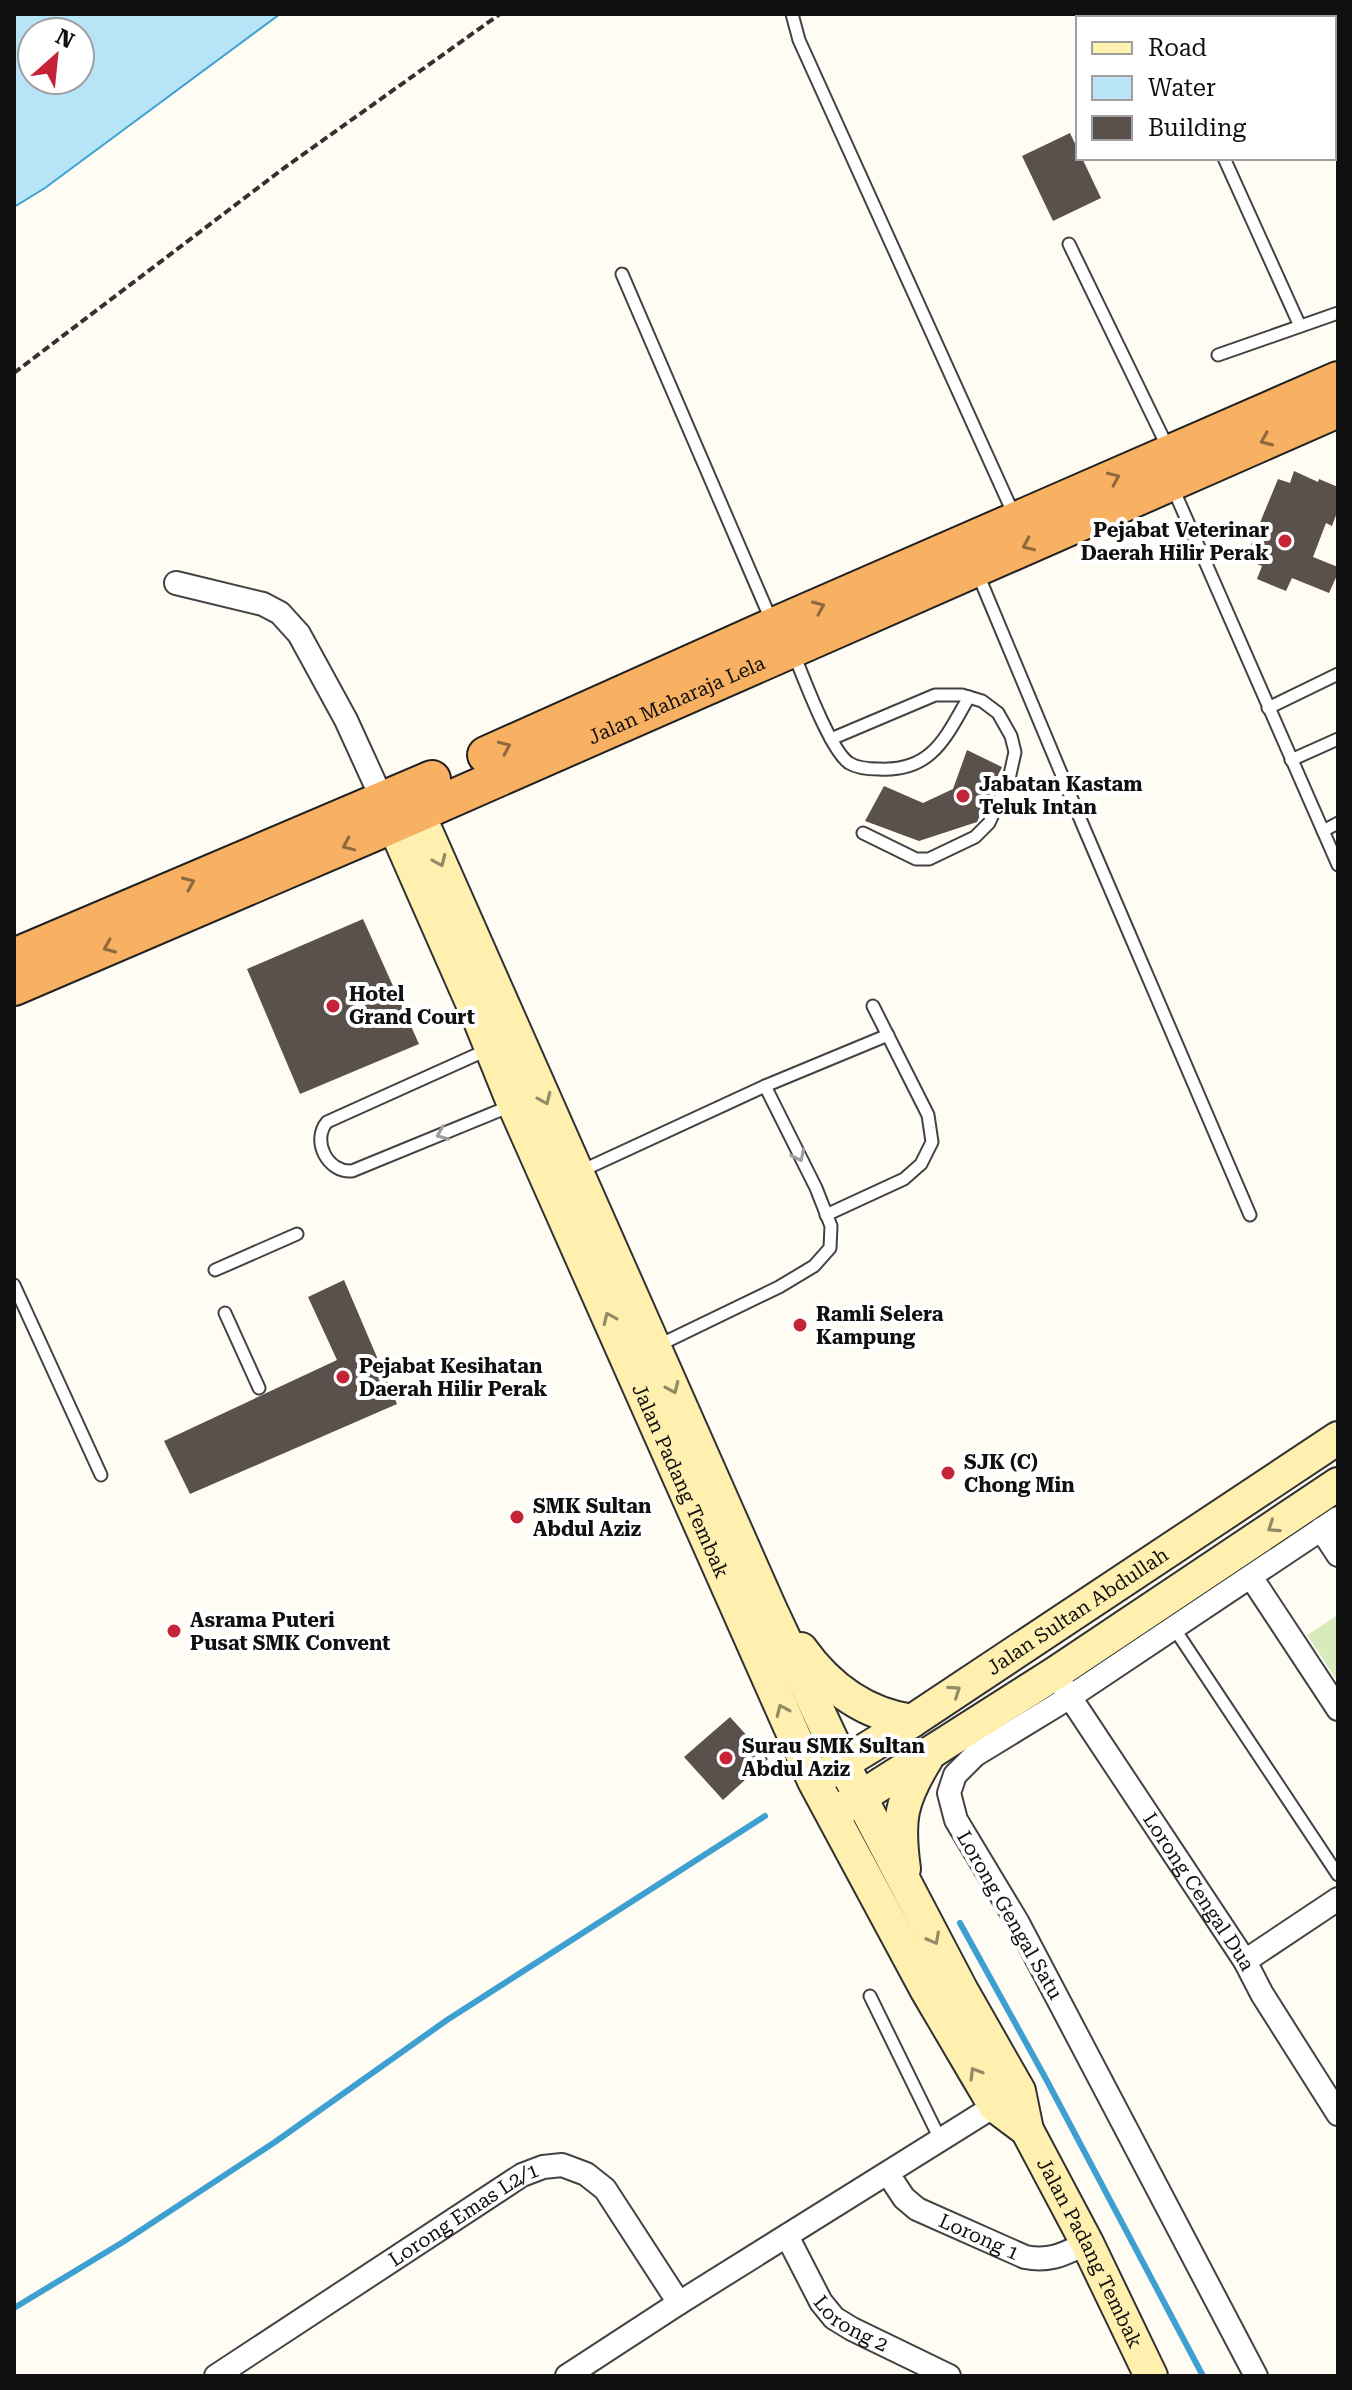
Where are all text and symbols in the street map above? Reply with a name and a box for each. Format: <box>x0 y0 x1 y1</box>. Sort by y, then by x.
north arrow <box>16 16 96 96</box>
legend <box>1076 16 1336 160</box>
text: N <box>52 24 78 54</box>
text: Road <box>1148 34 1207 62</box>
text: Water <box>1148 74 1216 102</box>
text: Building <box>1148 114 1246 142</box>
one-way arrow <box>1260 431 1275 447</box>
one-way arrow <box>1106 472 1120 488</box>
place label: Pejabat Veterinar Daerah Hilir Perak <box>1081 518 1269 565</box>
marker: Pejabat Veterinar Daerah Hilir Perak <box>1276 532 1294 550</box>
one-way arrow <box>1022 535 1036 551</box>
one-way arrow <box>811 601 825 617</box>
street label: Jalan Maharaja Lela <box>584 650 769 749</box>
one-way arrow <box>496 741 511 757</box>
place label: Jabatan Kastam Teluk Intan <box>979 772 1143 819</box>
marker: Jabatan Kastam Teluk Intan <box>954 787 972 805</box>
one-way arrow <box>341 835 356 851</box>
one-way arrow <box>431 853 447 868</box>
one-way arrow <box>181 877 195 893</box>
one-way arrow <box>103 938 117 954</box>
place label: Hotel Grand Court <box>349 982 475 1029</box>
marker: Hotel Grand Court <box>324 997 342 1015</box>
one-way arrow <box>536 1091 552 1105</box>
one-way arrow <box>436 1125 450 1141</box>
one-way arrow <box>790 1147 805 1162</box>
place label: Ramli Selera Kampung <box>816 1302 944 1349</box>
one-way arrow <box>603 1312 619 1326</box>
marker: Ramli Selera Kampung <box>791 1316 809 1334</box>
place label: Pejabat Kesihatan Daerah Hilir Perak <box>359 1354 548 1401</box>
marker: Pejabat Kesihatan Daerah Hilir Perak <box>334 1368 352 1386</box>
street label: Jalan Padang Tembak <box>627 1380 734 1582</box>
one-way arrow <box>663 1380 679 1395</box>
place label: SJK (C) Chong Min <box>964 1450 1075 1497</box>
marker: SJK (C) Chong Min <box>939 1464 957 1482</box>
place label: SMK Sultan Abdul Aziz <box>533 1494 652 1541</box>
marker: SMK Sultan Abdul Aziz <box>508 1508 526 1526</box>
one-way arrow <box>1268 1517 1282 1532</box>
street label: Jalan Sultan Abdullah <box>982 1542 1173 1680</box>
place label: Asrama Puteri Pusat SMK Convent <box>190 1608 390 1655</box>
marker: Asrama Puteri Pusat SMK Convent <box>165 1622 183 1640</box>
one-way arrow <box>947 1686 961 1701</box>
one-way arrow <box>776 1703 792 1718</box>
place label: Surau SMK Sultan Abdul Aziz <box>742 1734 926 1781</box>
marker: Surau SMK Sultan Abdul Aziz <box>717 1749 735 1767</box>
street label: Lorong Cengal Dua <box>1138 1808 1260 1975</box>
street label: Lorong Gengal Satu <box>952 1827 1068 2004</box>
one-way arrow <box>925 1931 940 1946</box>
one-way arrow <box>970 2067 985 2082</box>
street label: Jalan Padang Tembak <box>1032 2154 1148 2352</box>
street label: Lorong Emas L2/1 <box>384 2158 542 2271</box>
street label: Lorong 1 <box>935 2208 1023 2265</box>
street label: Lorong 2 <box>808 2291 892 2357</box>

